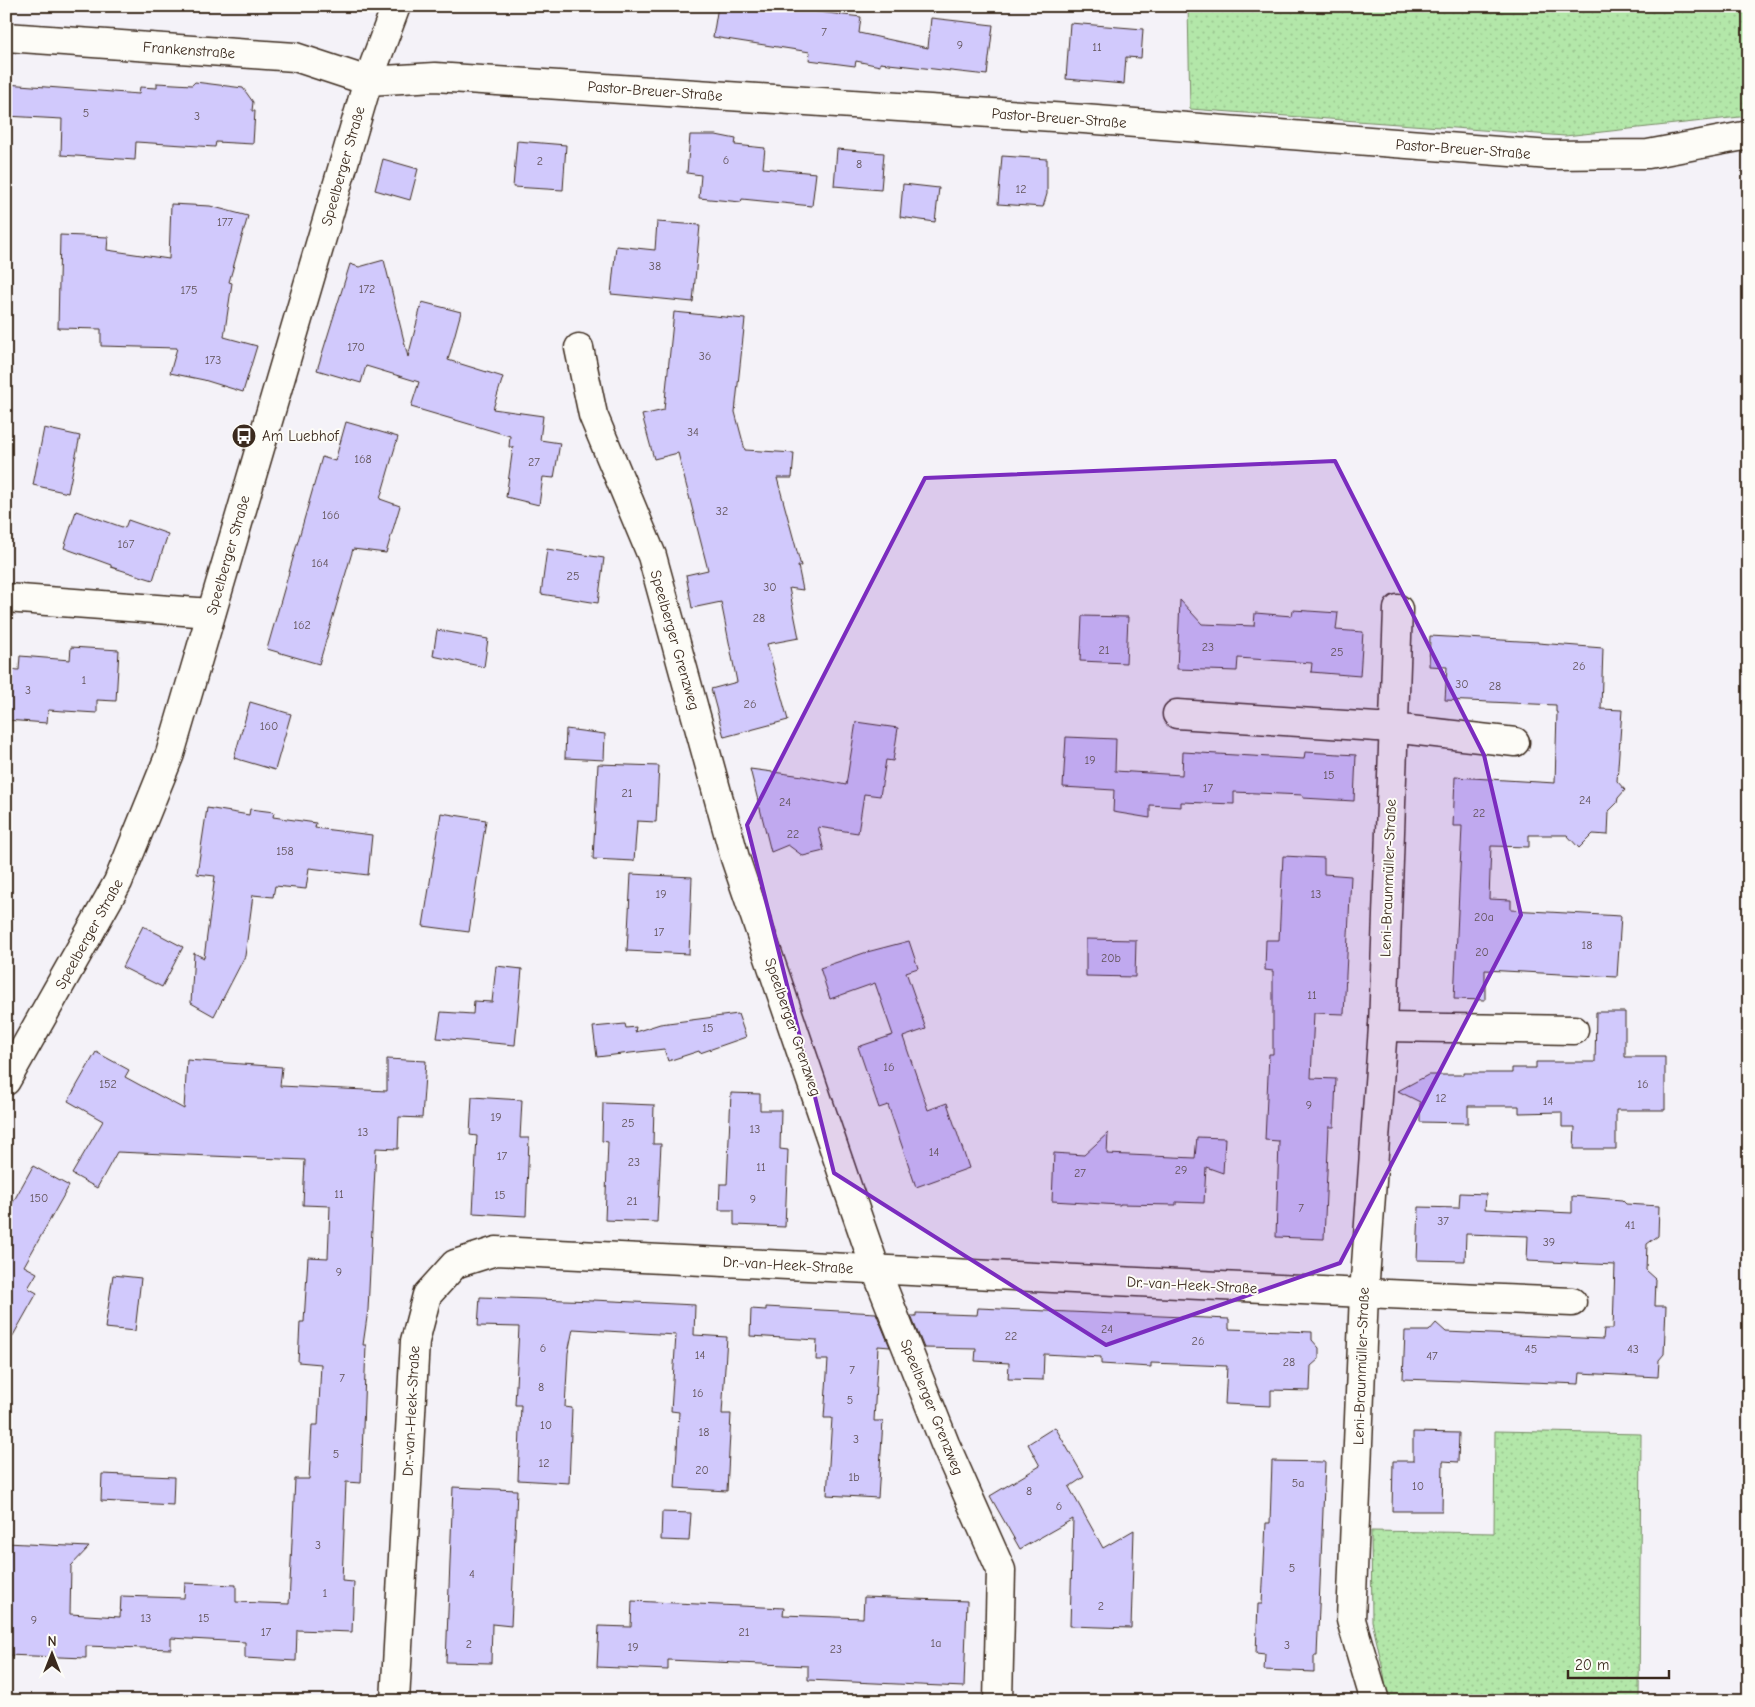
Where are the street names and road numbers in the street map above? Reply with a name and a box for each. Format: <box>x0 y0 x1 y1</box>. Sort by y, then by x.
street label: Frankenstraße <box>142 38 236 62</box>
street label: Pastor-Breuer-Straße <box>587 77 724 105</box>
street label: Speelberger Straße <box>317 104 369 228</box>
street label: Pastor-Breuer-Straße <box>991 104 1128 132</box>
street label: Pastor-Breuer-Straße <box>1395 135 1532 163</box>
street label: Speelberger Straße <box>202 493 254 617</box>
street label: Speelberger Grenzweg <box>646 568 704 712</box>
street label: Leni-Braunmüller-Straße <box>1376 798 1400 957</box>
street label: Speelberger Straße <box>51 875 127 992</box>
street label: Speelberger Grenzweg <box>761 956 825 1098</box>
street label: Dr.-van-Heek-Straße <box>722 1253 854 1277</box>
street label: Dr.-van-Heek-Straße <box>1126 1273 1258 1297</box>
street label: Leni-Braunmüller-Straße <box>1349 1286 1373 1445</box>
street label: Speelberger Grenzweg <box>897 1336 967 1478</box>
street label: Dr.-van-Heek-Straße <box>399 1345 423 1477</box>

